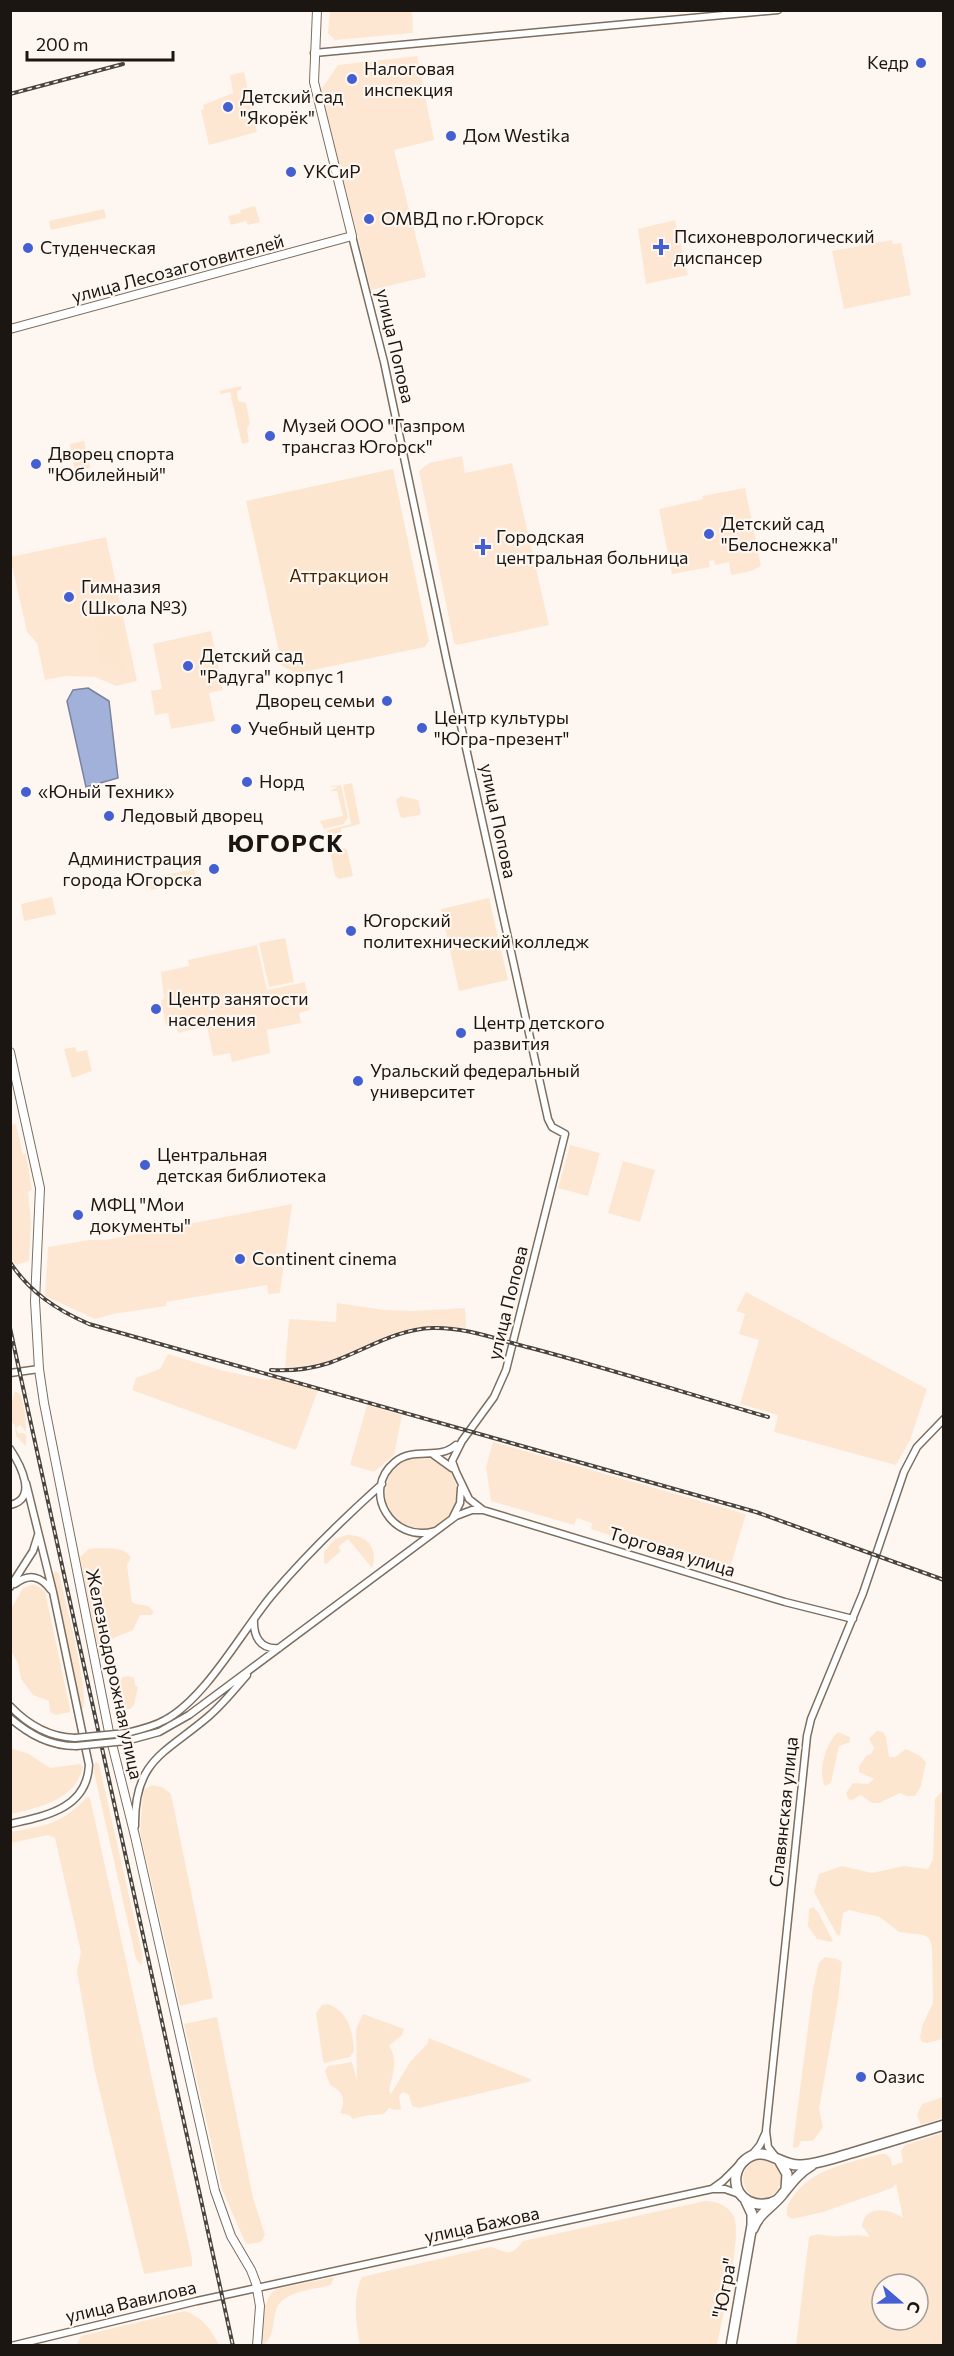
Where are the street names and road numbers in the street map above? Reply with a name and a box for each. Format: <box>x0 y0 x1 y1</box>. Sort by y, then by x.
street label: улица Лесозаготовителей <box>69 229 286 307</box>
street label: улица Попова <box>372 286 420 405</box>
street label: улица Попова <box>476 761 522 880</box>
street label: улица Попова <box>482 1243 532 1362</box>
street label: Торговая улица <box>606 1521 738 1581</box>
street label: Железнодорожная улица <box>82 1566 148 1781</box>
street label: Славянская улица <box>764 1735 802 1888</box>
street label: улица Бажова <box>422 2201 541 2247</box>
street label: "Югра" <box>707 2256 741 2320</box>
street label: улица Вавилова <box>63 2275 198 2327</box>

